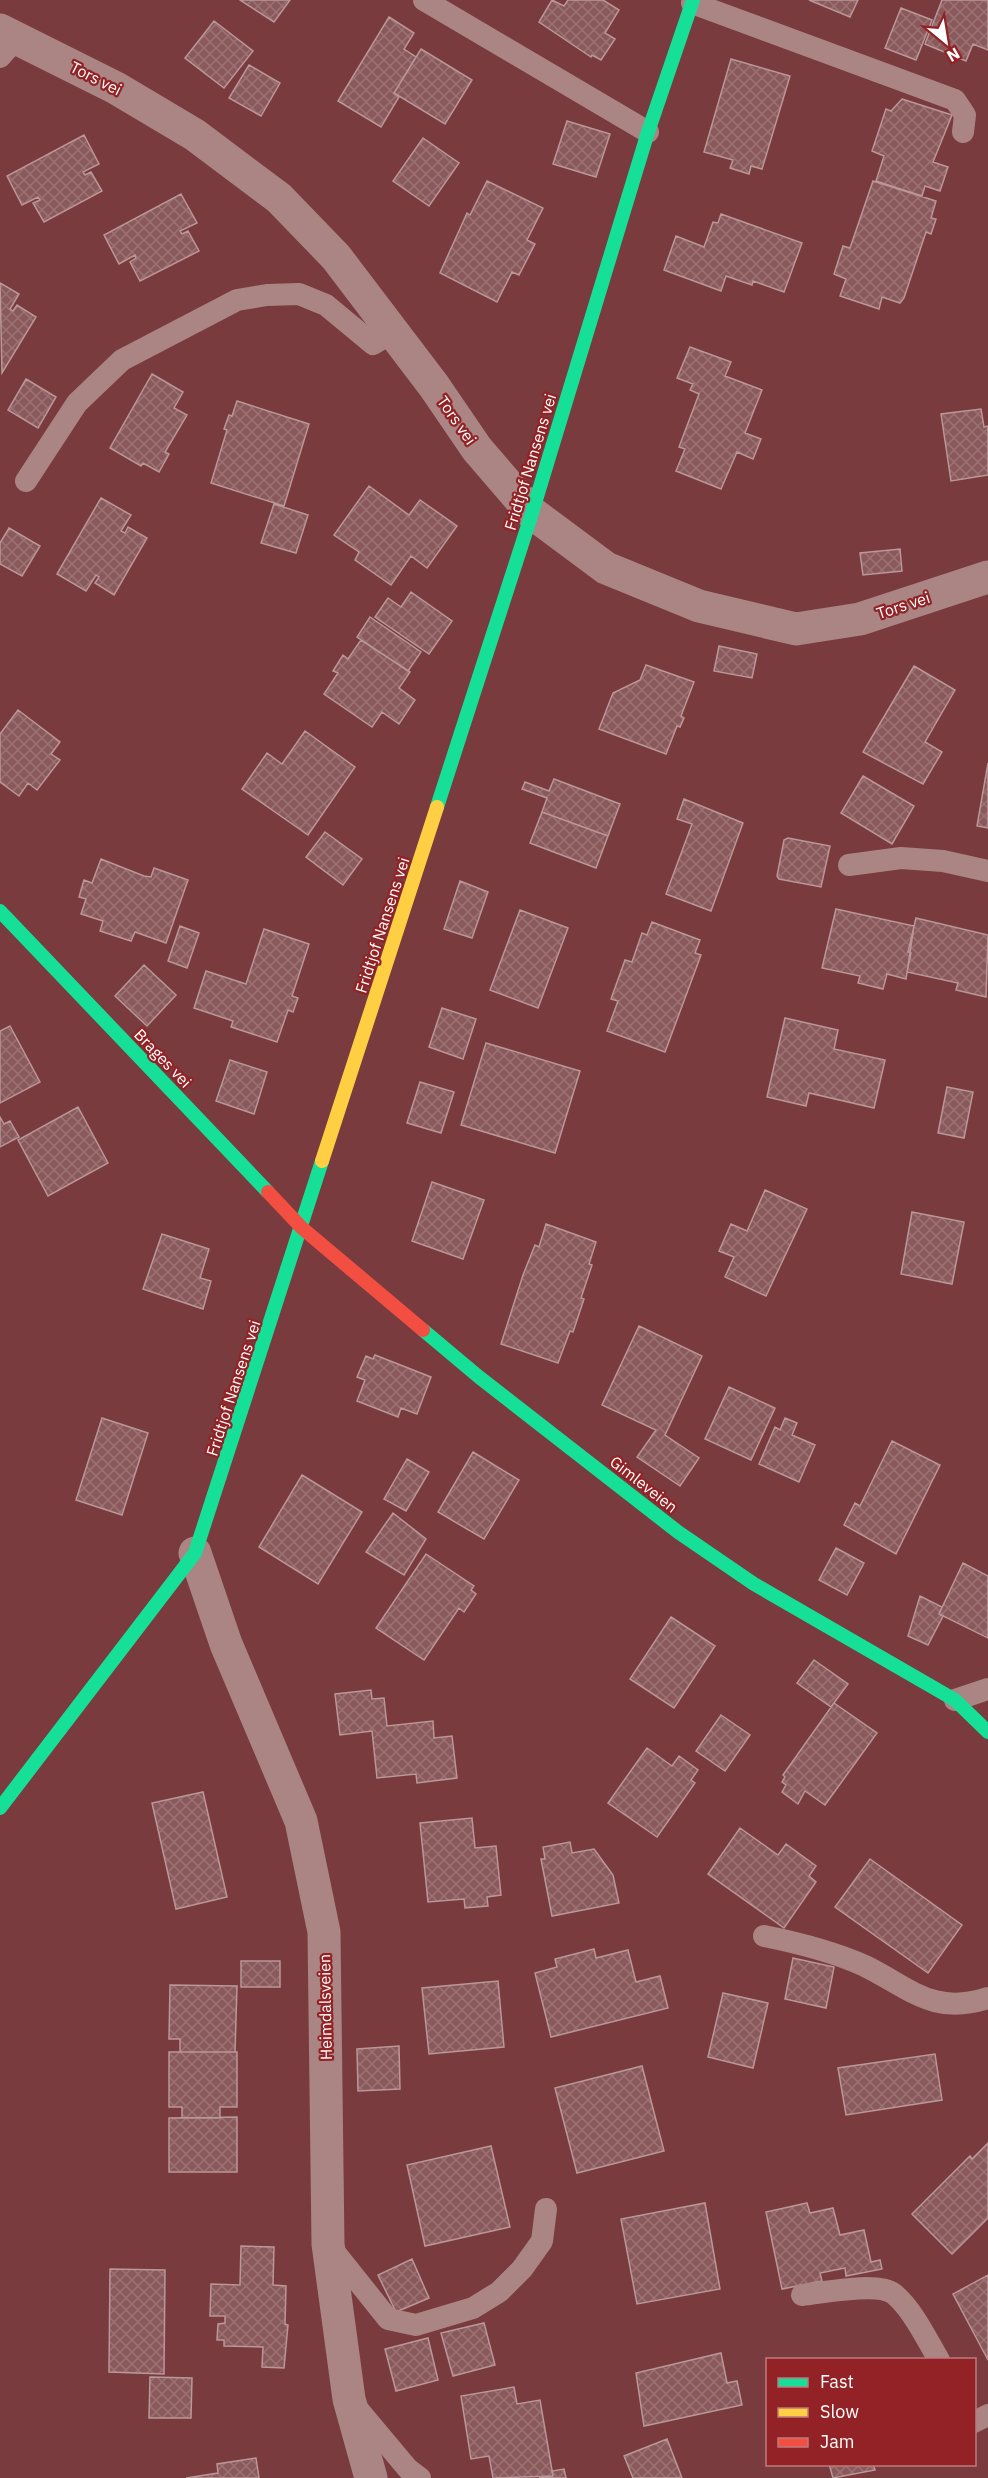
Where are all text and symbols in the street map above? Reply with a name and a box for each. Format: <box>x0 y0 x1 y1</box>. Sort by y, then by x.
north arrow <box>916 12 976 72</box>
text: N <box>943 43 964 67</box>
street label: Tors vei <box>67 57 125 99</box>
street label: Fridtjof Nansens vei <box>500 391 560 533</box>
street label: Tors vei <box>433 392 481 448</box>
street label: Tors vei <box>874 587 932 623</box>
street label: Fridtjof Nansens vei <box>351 854 413 996</box>
street label: Brages vei <box>130 1024 196 1092</box>
street label: Fridtjof Nansens vei <box>202 1317 264 1459</box>
street label: Gimleveien <box>606 1451 682 1517</box>
street label: Heimdalsveien <box>314 1954 336 2060</box>
legend <box>766 2358 976 2466</box>
text: Fast <box>820 2370 854 2393</box>
text: Slow <box>820 2400 859 2423</box>
text: Jam <box>820 2430 855 2453</box>

